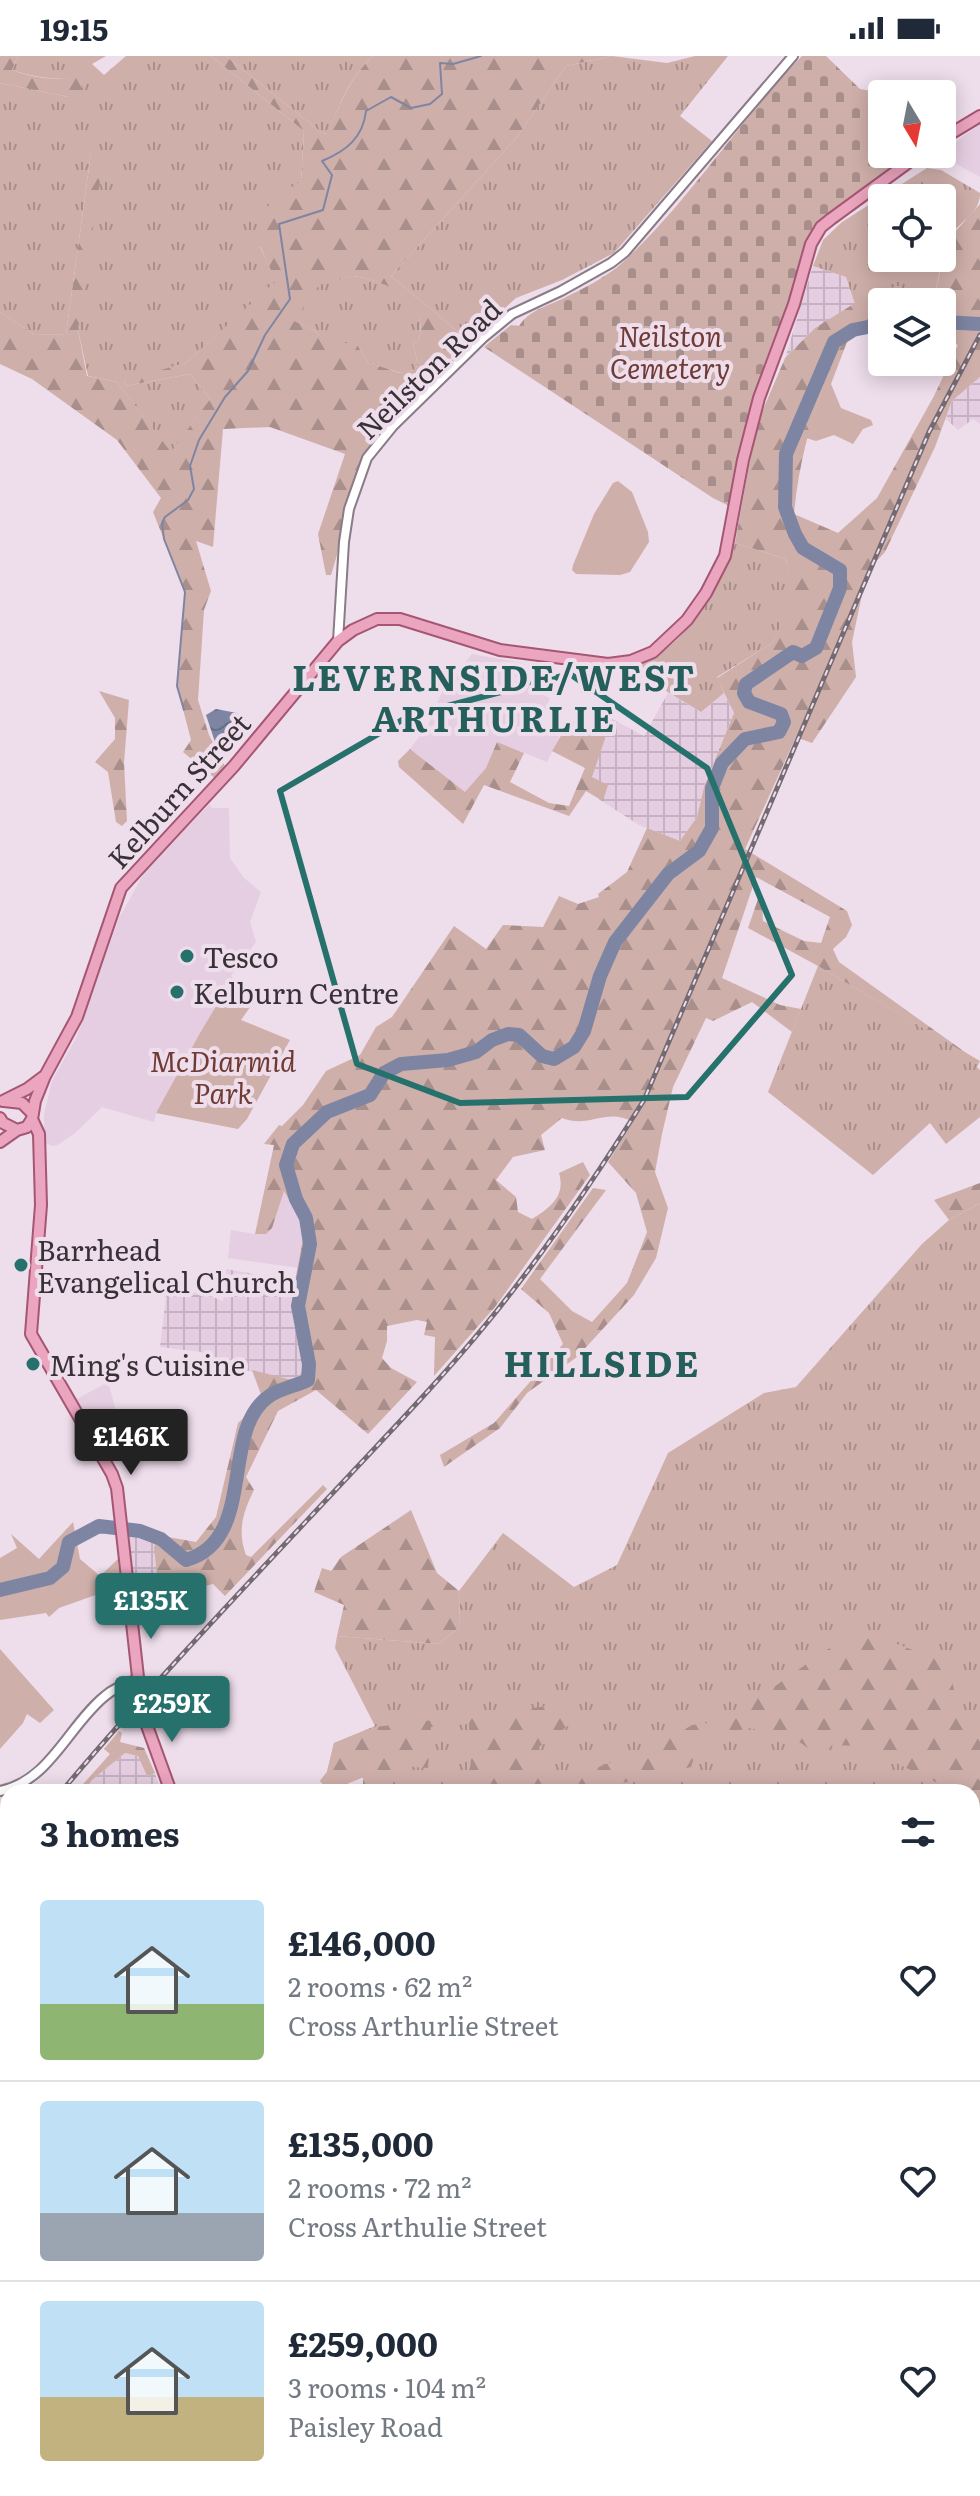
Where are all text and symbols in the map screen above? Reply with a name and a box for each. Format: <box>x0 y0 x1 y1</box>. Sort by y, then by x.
text: 19:15 <box>40 6 108 50</box>
north arrow <box>868 80 956 168</box>
map controls <box>868 80 956 376</box>
button: locate <box>868 184 956 272</box>
street label: Neilston Road <box>346 288 510 448</box>
button: layers <box>868 288 956 376</box>
park label: Neilston Cemetery <box>610 314 730 388</box>
district label: LEVERNSIDE/WEST ARTHURLIE <box>292 649 696 743</box>
street label: Kelburn Street <box>97 703 260 877</box>
place label: Tesco <box>203 935 279 977</box>
marker: Tesco <box>178 947 196 965</box>
place label: Kelburn Centre <box>193 971 399 1013</box>
marker: Kelburn Centre <box>168 983 186 1001</box>
park label: McDiarmid Park <box>150 1039 296 1113</box>
place label: Barrhead Evangelical Church <box>37 1228 296 1302</box>
marker: Barrhead Evangelical Church <box>12 1256 30 1274</box>
district label: HILLSIDE <box>504 1335 700 1388</box>
place label: Ming's Cuisine <box>49 1343 245 1385</box>
marker: Ming's Cuisine <box>24 1355 42 1373</box>
pin: £146K <box>75 1409 187 1477</box>
text: £146K <box>93 1415 169 1454</box>
pin: £135K <box>95 1573 207 1641</box>
text: £135K <box>113 1579 189 1618</box>
pin: £259K <box>116 1676 228 1744</box>
text: £259K <box>133 1682 211 1721</box>
text: 3 homes <box>40 1807 180 1857</box>
icon: filters <box>896 1810 940 1854</box>
text: £146,000 <box>288 1916 436 1966</box>
icon: home <box>104 1932 200 2028</box>
icon: heart <box>896 1958 940 2002</box>
text: 2 rooms · 62 m² <box>288 1966 472 2005</box>
text: Cross Arthurlie Street <box>288 2005 558 2044</box>
text: £135,000 <box>288 2117 434 2167</box>
icon: home <box>104 2133 200 2229</box>
icon: heart <box>896 2159 940 2203</box>
text: 2 rooms · 72 m² <box>288 2167 472 2206</box>
text: Cross Arthulie Street <box>288 2206 547 2245</box>
text: £259,000 <box>288 2317 438 2367</box>
icon: home <box>104 2333 200 2429</box>
icon: heart <box>896 2359 940 2403</box>
text: 3 rooms · 104 m² <box>288 2367 486 2406</box>
text: Paisley Road <box>288 2406 443 2445</box>

